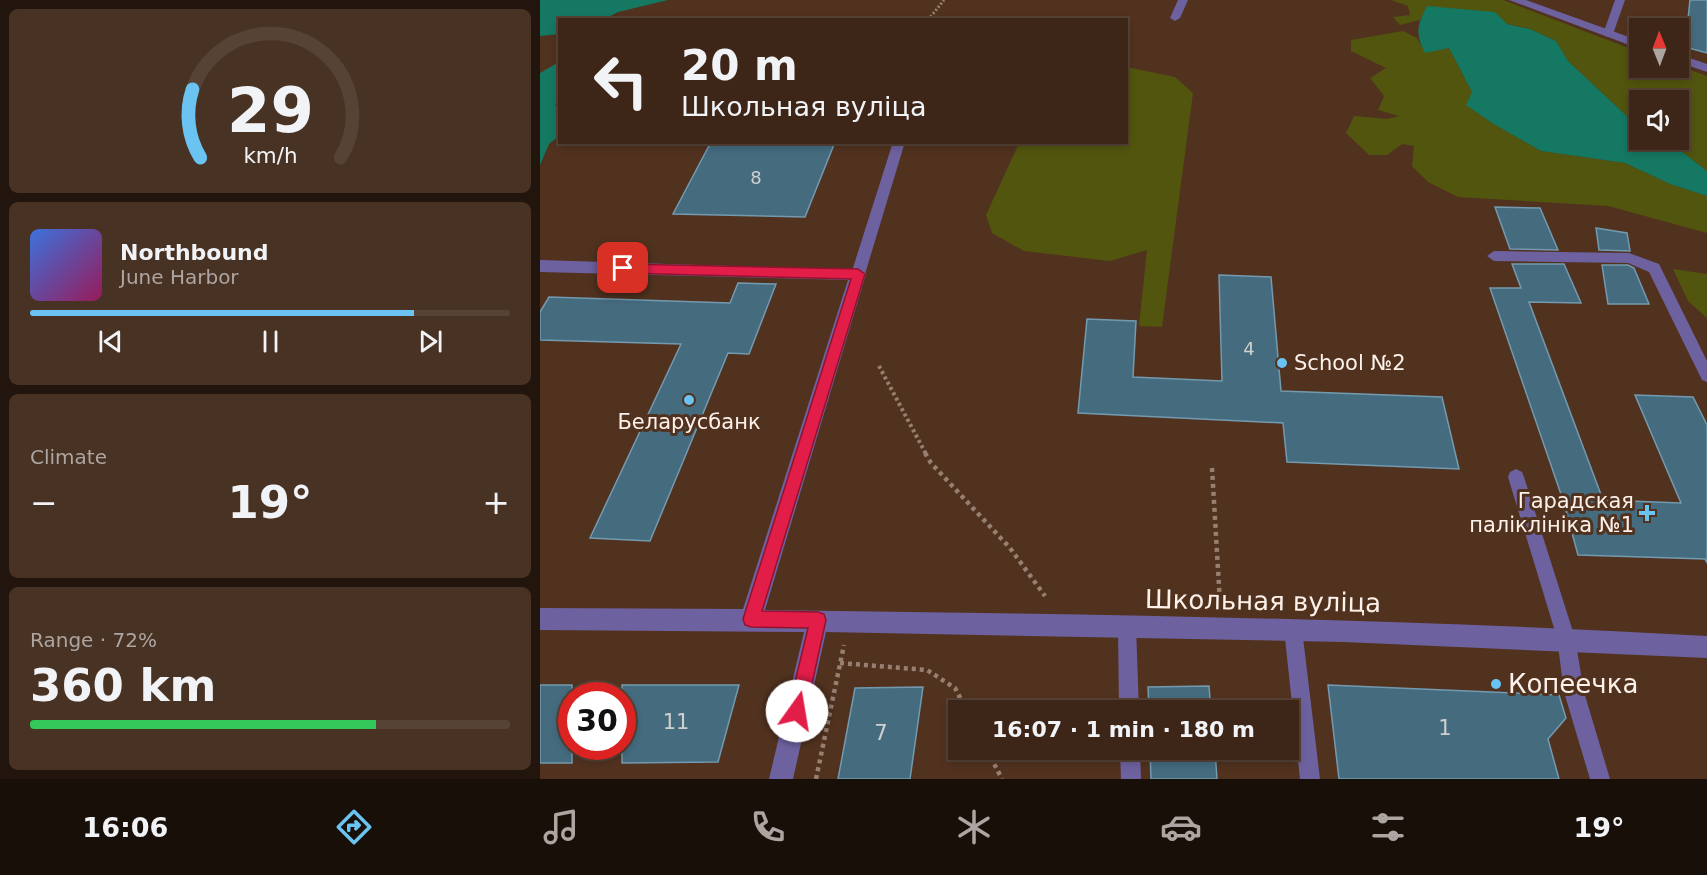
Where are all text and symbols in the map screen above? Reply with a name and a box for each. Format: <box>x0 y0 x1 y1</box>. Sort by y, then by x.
north arrow <box>1629 18 1689 78</box>
map controls <box>1629 18 1689 150</box>
text: 20 m <box>681 41 798 90</box>
icon: left <box>582 42 660 120</box>
text: 29 <box>227 74 313 147</box>
button: sound <box>1629 90 1689 150</box>
text: Школьная вуліца <box>681 91 926 122</box>
text: km/h <box>243 143 297 168</box>
house number: 8 <box>750 167 762 188</box>
text: Northbound <box>120 240 269 265</box>
pin <box>597 242 648 293</box>
icon: arrive <box>606 251 639 284</box>
text: June Harbor <box>120 265 239 289</box>
icon: previous <box>94 325 127 358</box>
icon: pause <box>254 325 287 358</box>
icon: next <box>414 325 447 358</box>
house number: 4 <box>1243 338 1255 359</box>
place label: School №2 <box>1294 351 1406 375</box>
marker: School №2 <box>1275 356 1289 370</box>
marker: Беларусбанк <box>682 393 696 407</box>
place label: Беларусбанк <box>617 410 761 434</box>
text: Climate <box>30 445 107 469</box>
text: 19° <box>227 476 313 529</box>
text: − <box>30 483 58 522</box>
text: + <box>482 483 510 522</box>
place label: Гарадская паліклініка №1 <box>1469 489 1634 537</box>
marker: Гарадская паліклініка №1 <box>1638 504 1656 522</box>
street label: Школьная вуліца <box>1145 584 1381 618</box>
text: Range · 72% <box>30 628 157 652</box>
text: 360 km <box>30 659 216 712</box>
place label: Копеечка <box>1508 669 1638 699</box>
marker: Копеечка <box>1489 677 1503 691</box>
position arrow <box>765 679 829 743</box>
speed limit sign: 30 <box>558 682 636 760</box>
house number: 11 <box>663 710 689 734</box>
house number: 1 <box>1438 716 1452 740</box>
text: 16:07 · 1 min · 180 m <box>992 717 1255 742</box>
house number: 7 <box>874 721 888 745</box>
icon: directions <box>333 806 375 848</box>
icon: music <box>540 806 582 848</box>
icon: phone <box>747 806 789 848</box>
icon: climate <box>953 806 995 848</box>
icon: car <box>1160 806 1202 848</box>
icon: filters <box>1367 806 1409 848</box>
text: 16:06 <box>82 812 168 843</box>
text: 19° <box>1573 812 1625 843</box>

